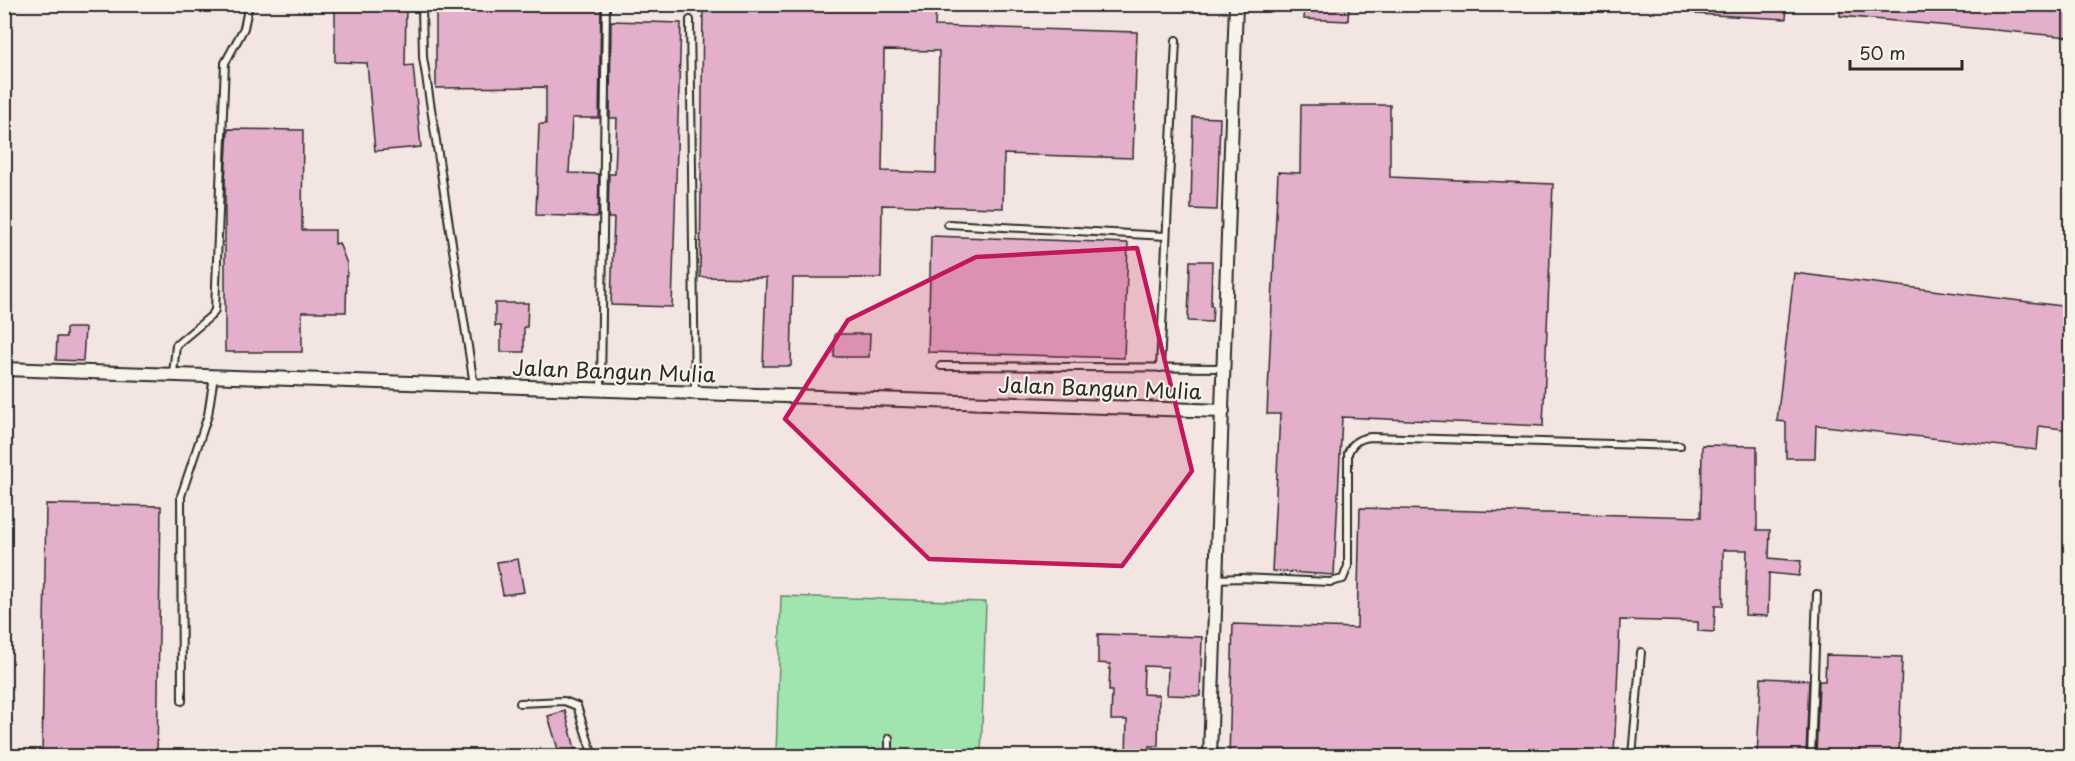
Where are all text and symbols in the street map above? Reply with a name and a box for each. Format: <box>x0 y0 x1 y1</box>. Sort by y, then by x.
scale bar <box>1850 33 1962 71</box>
text: 50 m <box>1859 39 1906 66</box>
street label: Jalan Bangun Mulia <box>512 350 716 390</box>
street label: Jalan Bangun Mulia <box>998 367 1202 407</box>

